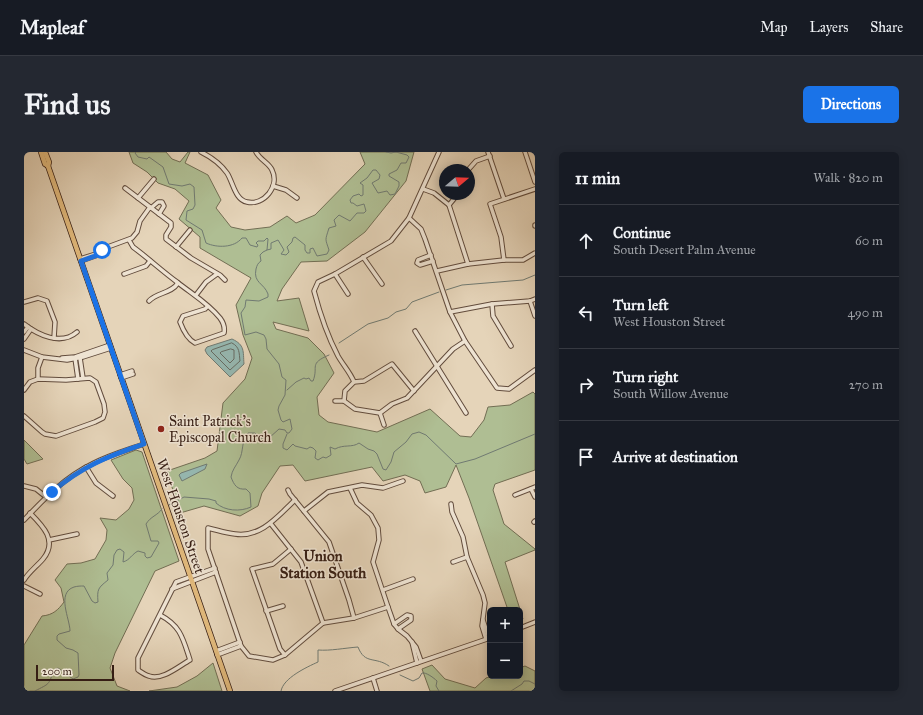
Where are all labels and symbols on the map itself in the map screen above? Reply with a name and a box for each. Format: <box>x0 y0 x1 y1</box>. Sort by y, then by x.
north arrow <box>439 164 475 200</box>
route start <box>93 241 111 259</box>
place label: Saint Patrick's Episcopal Church <box>169 413 272 446</box>
marker: Saint Patrick's Episcopal Church <box>156 424 166 434</box>
street label: West Houston Street <box>153 456 208 576</box>
route end <box>43 483 61 501</box>
district label: Union Station South <box>280 547 367 582</box>
scale bar <box>36 663 114 682</box>

